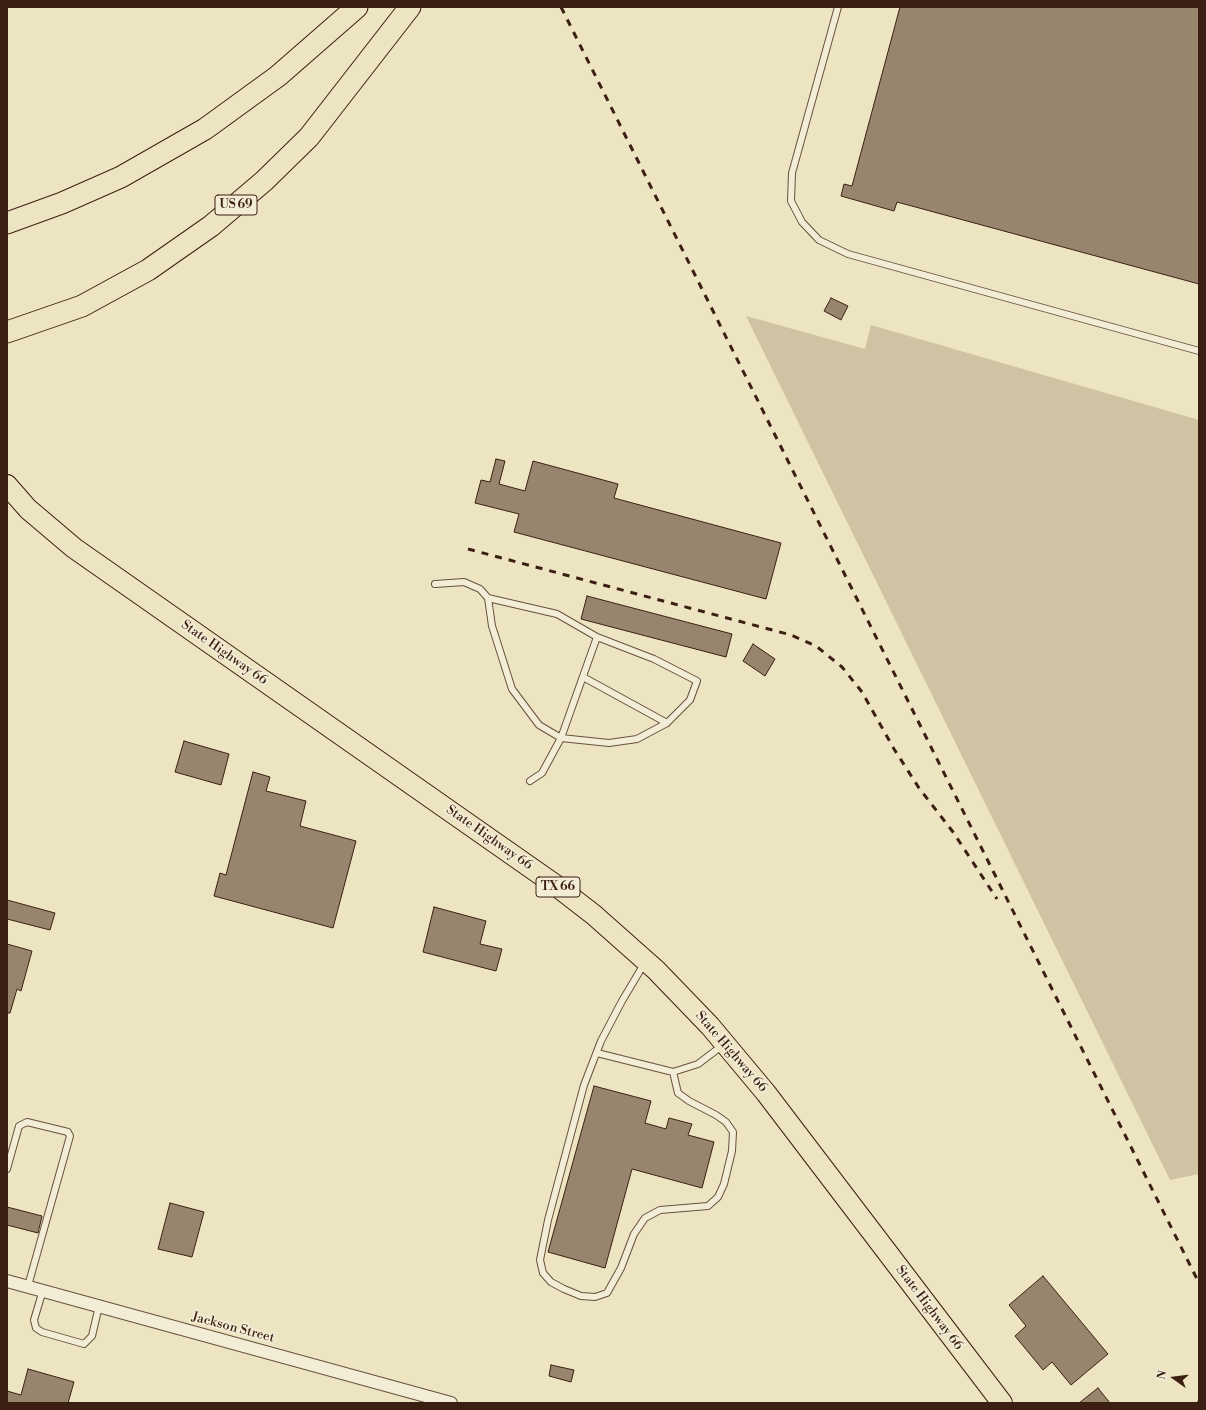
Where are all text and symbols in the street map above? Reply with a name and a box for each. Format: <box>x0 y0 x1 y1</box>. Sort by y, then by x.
road number: US 69 <box>215 195 257 215</box>
street label: State Highway 66 <box>178 617 270 689</box>
street label: State Highway 66 <box>443 802 535 874</box>
road number: TX 66 <box>536 877 580 897</box>
street label: State Highway 66 <box>692 1008 770 1096</box>
street label: State Highway 66 <box>892 1263 966 1353</box>
street label: Jackson Street <box>190 1310 276 1346</box>
north arrow <box>1154 1358 1194 1398</box>
text: N <box>1155 1369 1170 1381</box>

